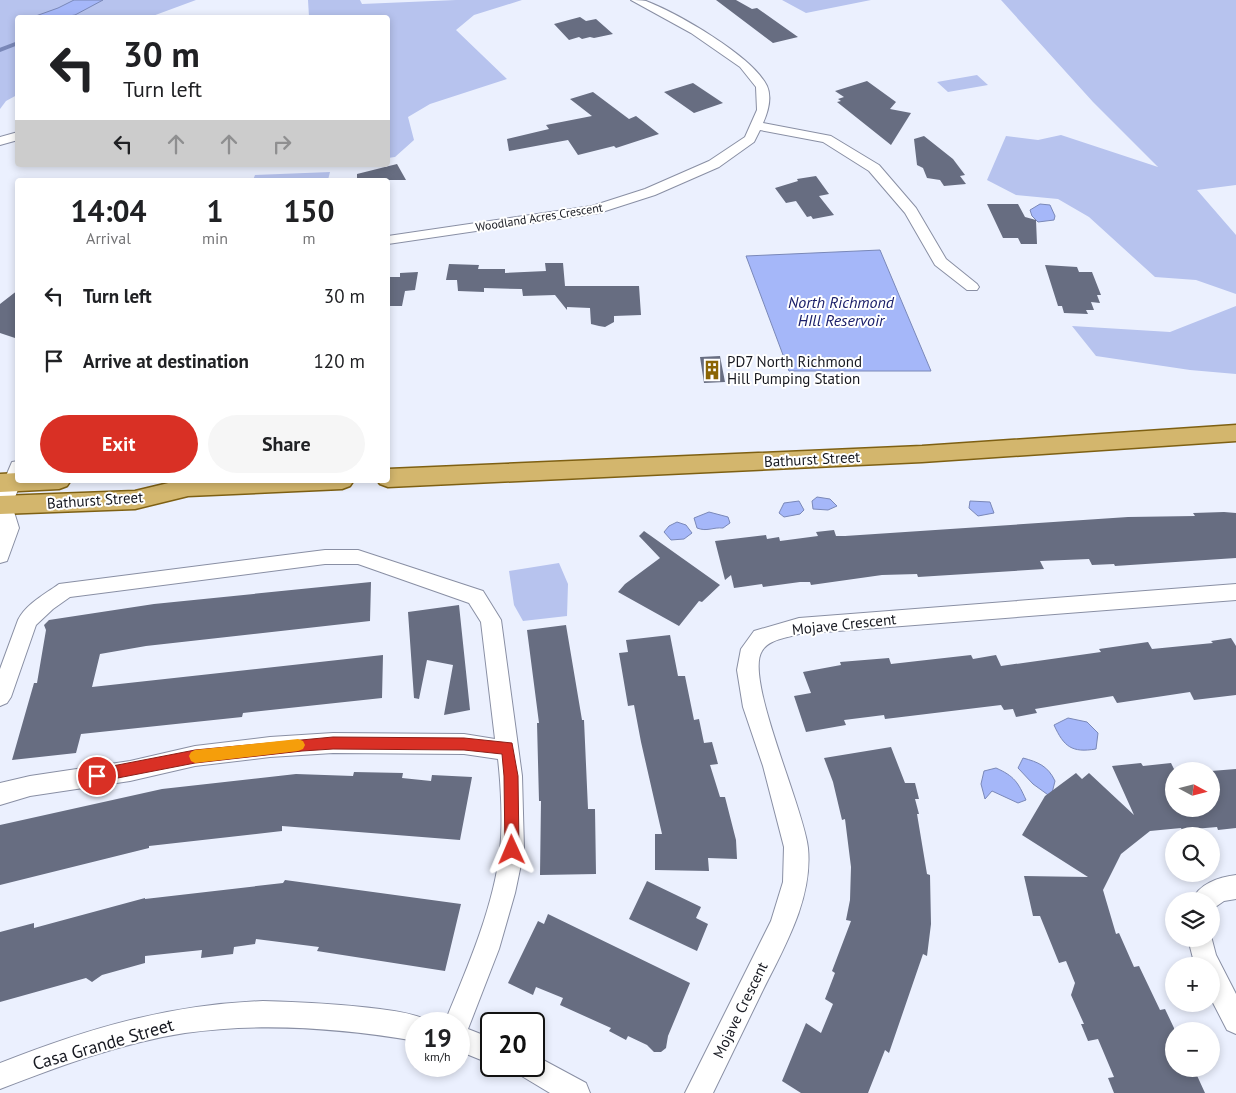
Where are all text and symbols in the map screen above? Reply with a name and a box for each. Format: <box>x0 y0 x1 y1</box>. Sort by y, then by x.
text: 30 m <box>123 31 200 77</box>
icon: left <box>40 35 105 100</box>
text: Turn left <box>123 75 202 103</box>
icon: left <box>109 130 137 158</box>
icon: ahead <box>162 130 190 158</box>
icon: ahead <box>215 130 243 158</box>
icon: right <box>268 130 296 158</box>
text: 14:04 <box>70 191 147 230</box>
text: 1 <box>207 191 224 230</box>
text: 150 <box>283 191 335 230</box>
street label: Woodland Acres Crescent <box>474 200 604 234</box>
text: Arrival <box>86 228 131 248</box>
text: min <box>202 228 228 248</box>
text: m <box>303 228 316 248</box>
icon: left <box>40 282 68 310</box>
text: Turn left <box>83 284 152 308</box>
text: 30 m <box>324 284 365 308</box>
water label: North Richmond HIll Reservoir <box>788 292 895 330</box>
icon: arrive <box>40 347 68 375</box>
text: Arrive at destination <box>83 349 249 373</box>
text: 120 m <box>313 349 365 373</box>
place label: PD7 North Richmond Hill Pumping Station <box>727 352 862 388</box>
building icon: PD7 North Richmond Hill Pumping Station <box>701 359 723 381</box>
button: Exit <box>40 415 198 473</box>
button: Share <box>208 415 365 473</box>
street label: Bathurst Street <box>763 447 861 471</box>
street label: Bathurst Street <box>46 487 144 513</box>
street label: Mojave Crescent <box>791 609 897 639</box>
pin <box>76 755 118 797</box>
icon: arrive <box>83 762 111 790</box>
north arrow <box>1165 762 1220 818</box>
map controls <box>1165 762 1220 1077</box>
position arrow <box>485 823 537 875</box>
button: search <box>1165 827 1220 882</box>
button: layers <box>1165 892 1220 947</box>
button: + <box>1165 957 1220 1012</box>
street label: Mojave Crescent <box>709 959 771 1061</box>
speed limit sign: 20 <box>480 1012 545 1077</box>
street label: Casa Grande Street <box>30 1013 176 1075</box>
text: 19 <box>423 1022 452 1054</box>
button: − <box>1165 1022 1220 1077</box>
text: km/h <box>424 1049 451 1064</box>

